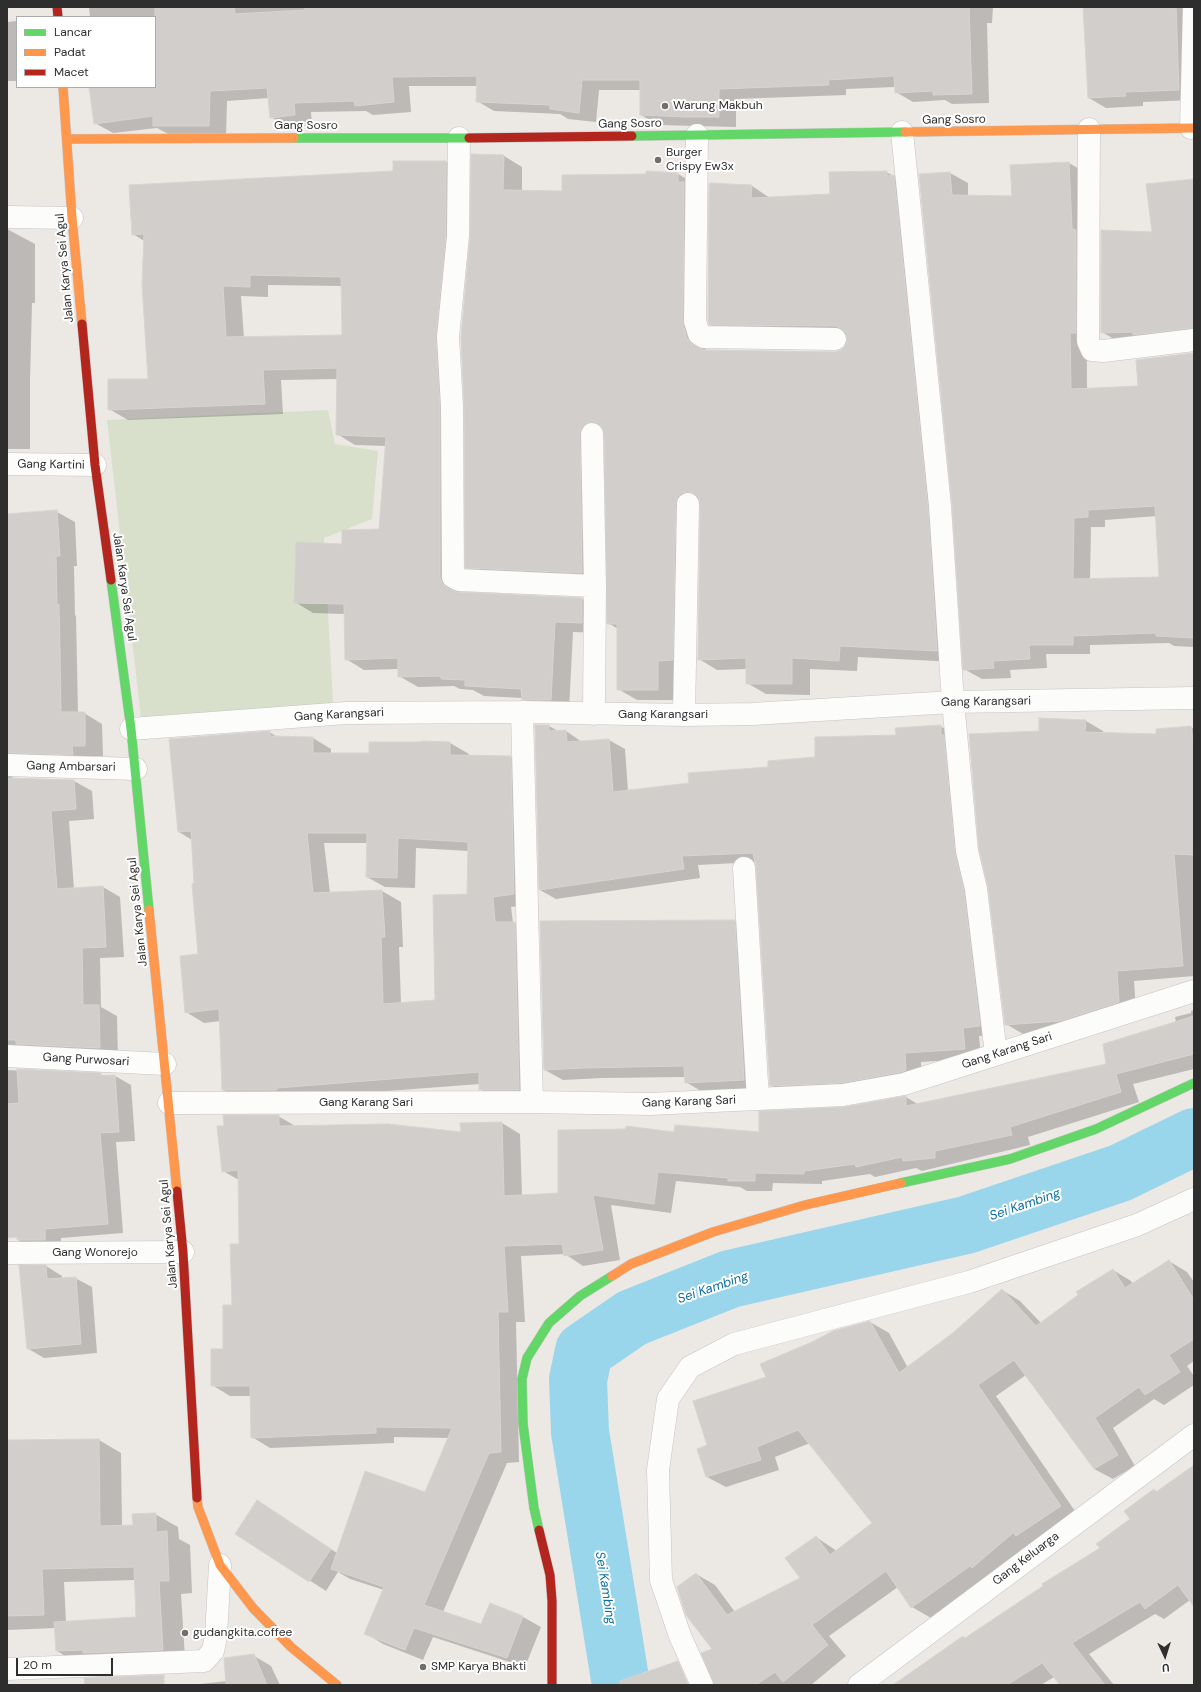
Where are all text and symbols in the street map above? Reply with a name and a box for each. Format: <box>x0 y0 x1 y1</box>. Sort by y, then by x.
legend <box>16 16 156 88</box>
text: Lancar <box>54 24 92 40</box>
text: Padat <box>54 44 86 60</box>
text: Macet <box>54 64 89 80</box>
place label: Warung Makbuh <box>673 99 763 113</box>
marker: Warung Makbuh <box>660 101 670 111</box>
street label: Gang Sosro <box>922 112 986 128</box>
street label: Gang Sosro <box>598 116 662 132</box>
street label: Gang Sosro <box>274 119 338 133</box>
place label: Burger Crispy Ew3x <box>666 146 734 174</box>
marker: Burger Crispy Ew3x <box>653 155 663 165</box>
street label: Jalan Karya Sei Agul <box>53 213 77 323</box>
street label: Gang Kartini <box>17 457 85 473</box>
street label: Jalan Karya Sei Agul <box>109 532 139 642</box>
street label: Gang Karangsari <box>941 694 1031 710</box>
street label: Gang Karangsari <box>294 705 384 725</box>
street label: Gang Karangsari <box>618 708 708 722</box>
street label: Gang Ambarsari <box>26 759 116 775</box>
street label: Jalan Karya Sei Agul <box>125 857 151 967</box>
street label: Gang Karang Sari <box>960 1030 1054 1072</box>
street label: Gang Purwosari <box>42 1051 130 1069</box>
street label: Gang Karang Sari <box>642 1093 736 1111</box>
street label: Gang Karang Sari <box>319 1096 413 1110</box>
street label: Jalan Karya Sei Agul <box>157 1179 181 1289</box>
water label: Sei Kambing <box>988 1186 1062 1224</box>
street label: Gang Wonorejo <box>52 1246 138 1260</box>
water label: Sei Kambing <box>676 1269 750 1307</box>
street label: Gang Keluarga <box>990 1529 1062 1589</box>
water label: Sei Kambing <box>592 1550 618 1626</box>
place label: gudangkita.coffee <box>193 1626 292 1640</box>
marker: gudangkita.coffee <box>180 1628 190 1638</box>
north arrow <box>1145 1636 1185 1676</box>
scale bar <box>18 1650 115 1676</box>
text: 20 m <box>23 1657 52 1673</box>
place label: SMP Karya Bhakti <box>431 1660 526 1674</box>
text: U <box>1162 1661 1170 1675</box>
marker: SMP Karya Bhakti <box>418 1662 428 1672</box>

